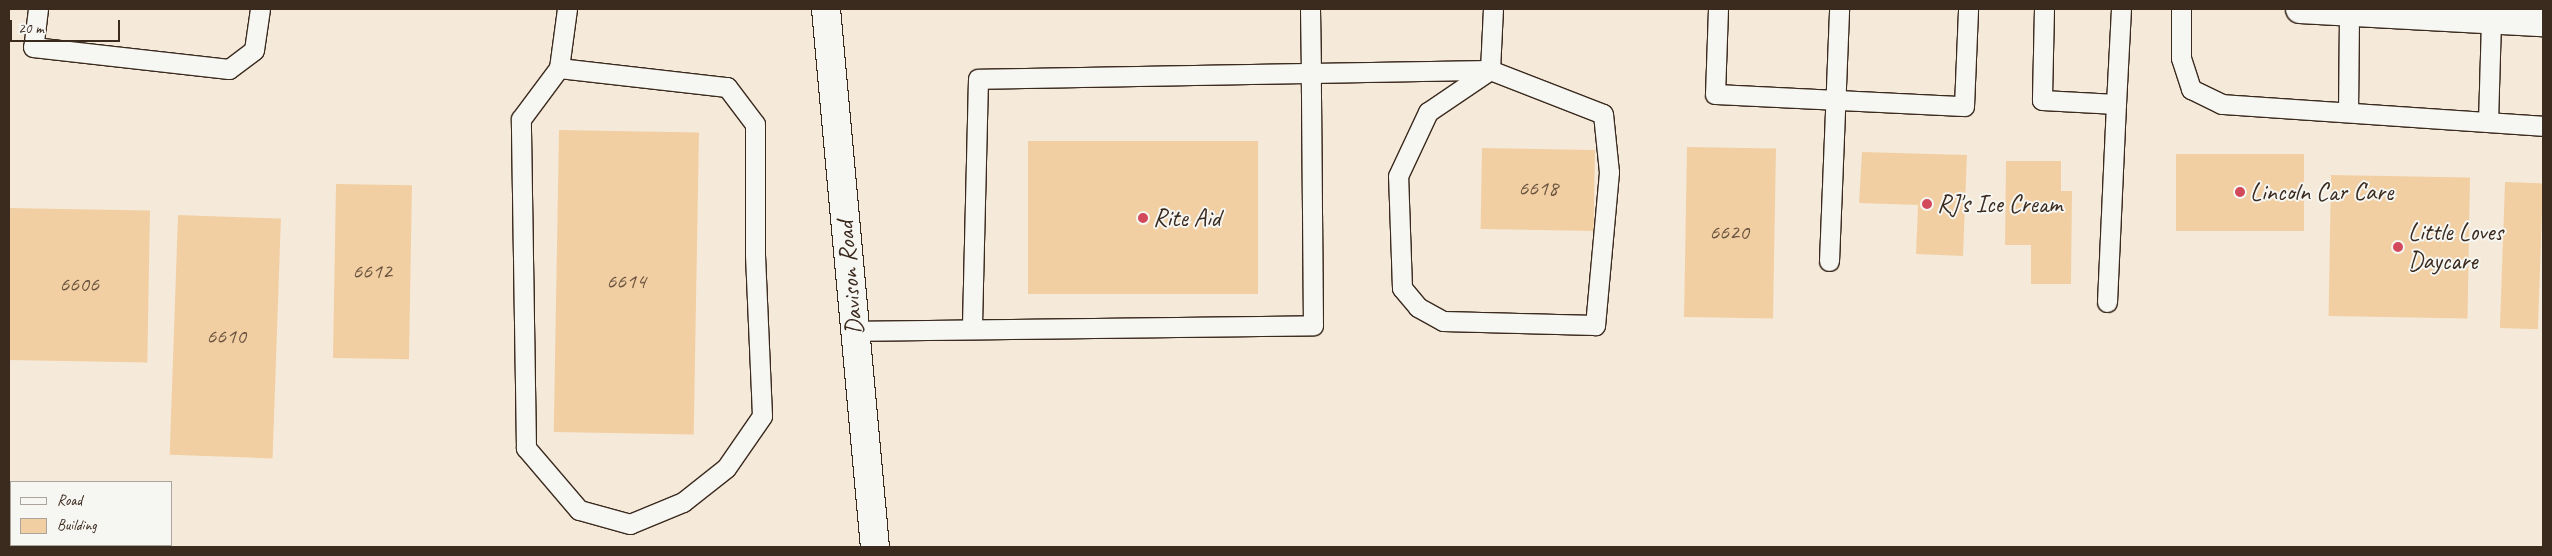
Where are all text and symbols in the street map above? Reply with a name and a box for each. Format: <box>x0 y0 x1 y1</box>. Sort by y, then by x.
scale bar <box>12 10 122 42</box>
text: 20 m <box>18 19 44 38</box>
house number: 6618 <box>1518 176 1558 202</box>
place label: Lincoln Car Care <box>2250 177 2394 207</box>
marker: Lincoln Car Care <box>2234 186 2246 198</box>
place label: RJ's Ice Cream <box>1937 189 2063 219</box>
marker: RJ's Ice Cream <box>1921 198 1933 210</box>
place label: Rite Aid <box>1153 203 1221 233</box>
marker: Rite Aid <box>1137 212 1149 224</box>
place label: Little Loves Daycare <box>2408 218 2503 277</box>
street label: Davison Road <box>830 220 870 336</box>
house number: 6620 <box>1709 220 1749 246</box>
marker: Little Loves Daycare <box>2392 241 2404 253</box>
house number: 6612 <box>352 259 392 285</box>
house number: 6614 <box>606 269 646 295</box>
house number: 6606 <box>59 272 99 298</box>
house number: 6610 <box>206 324 246 350</box>
legend <box>10 481 172 546</box>
text: Road <box>57 491 82 510</box>
text: Building <box>57 516 96 535</box>

